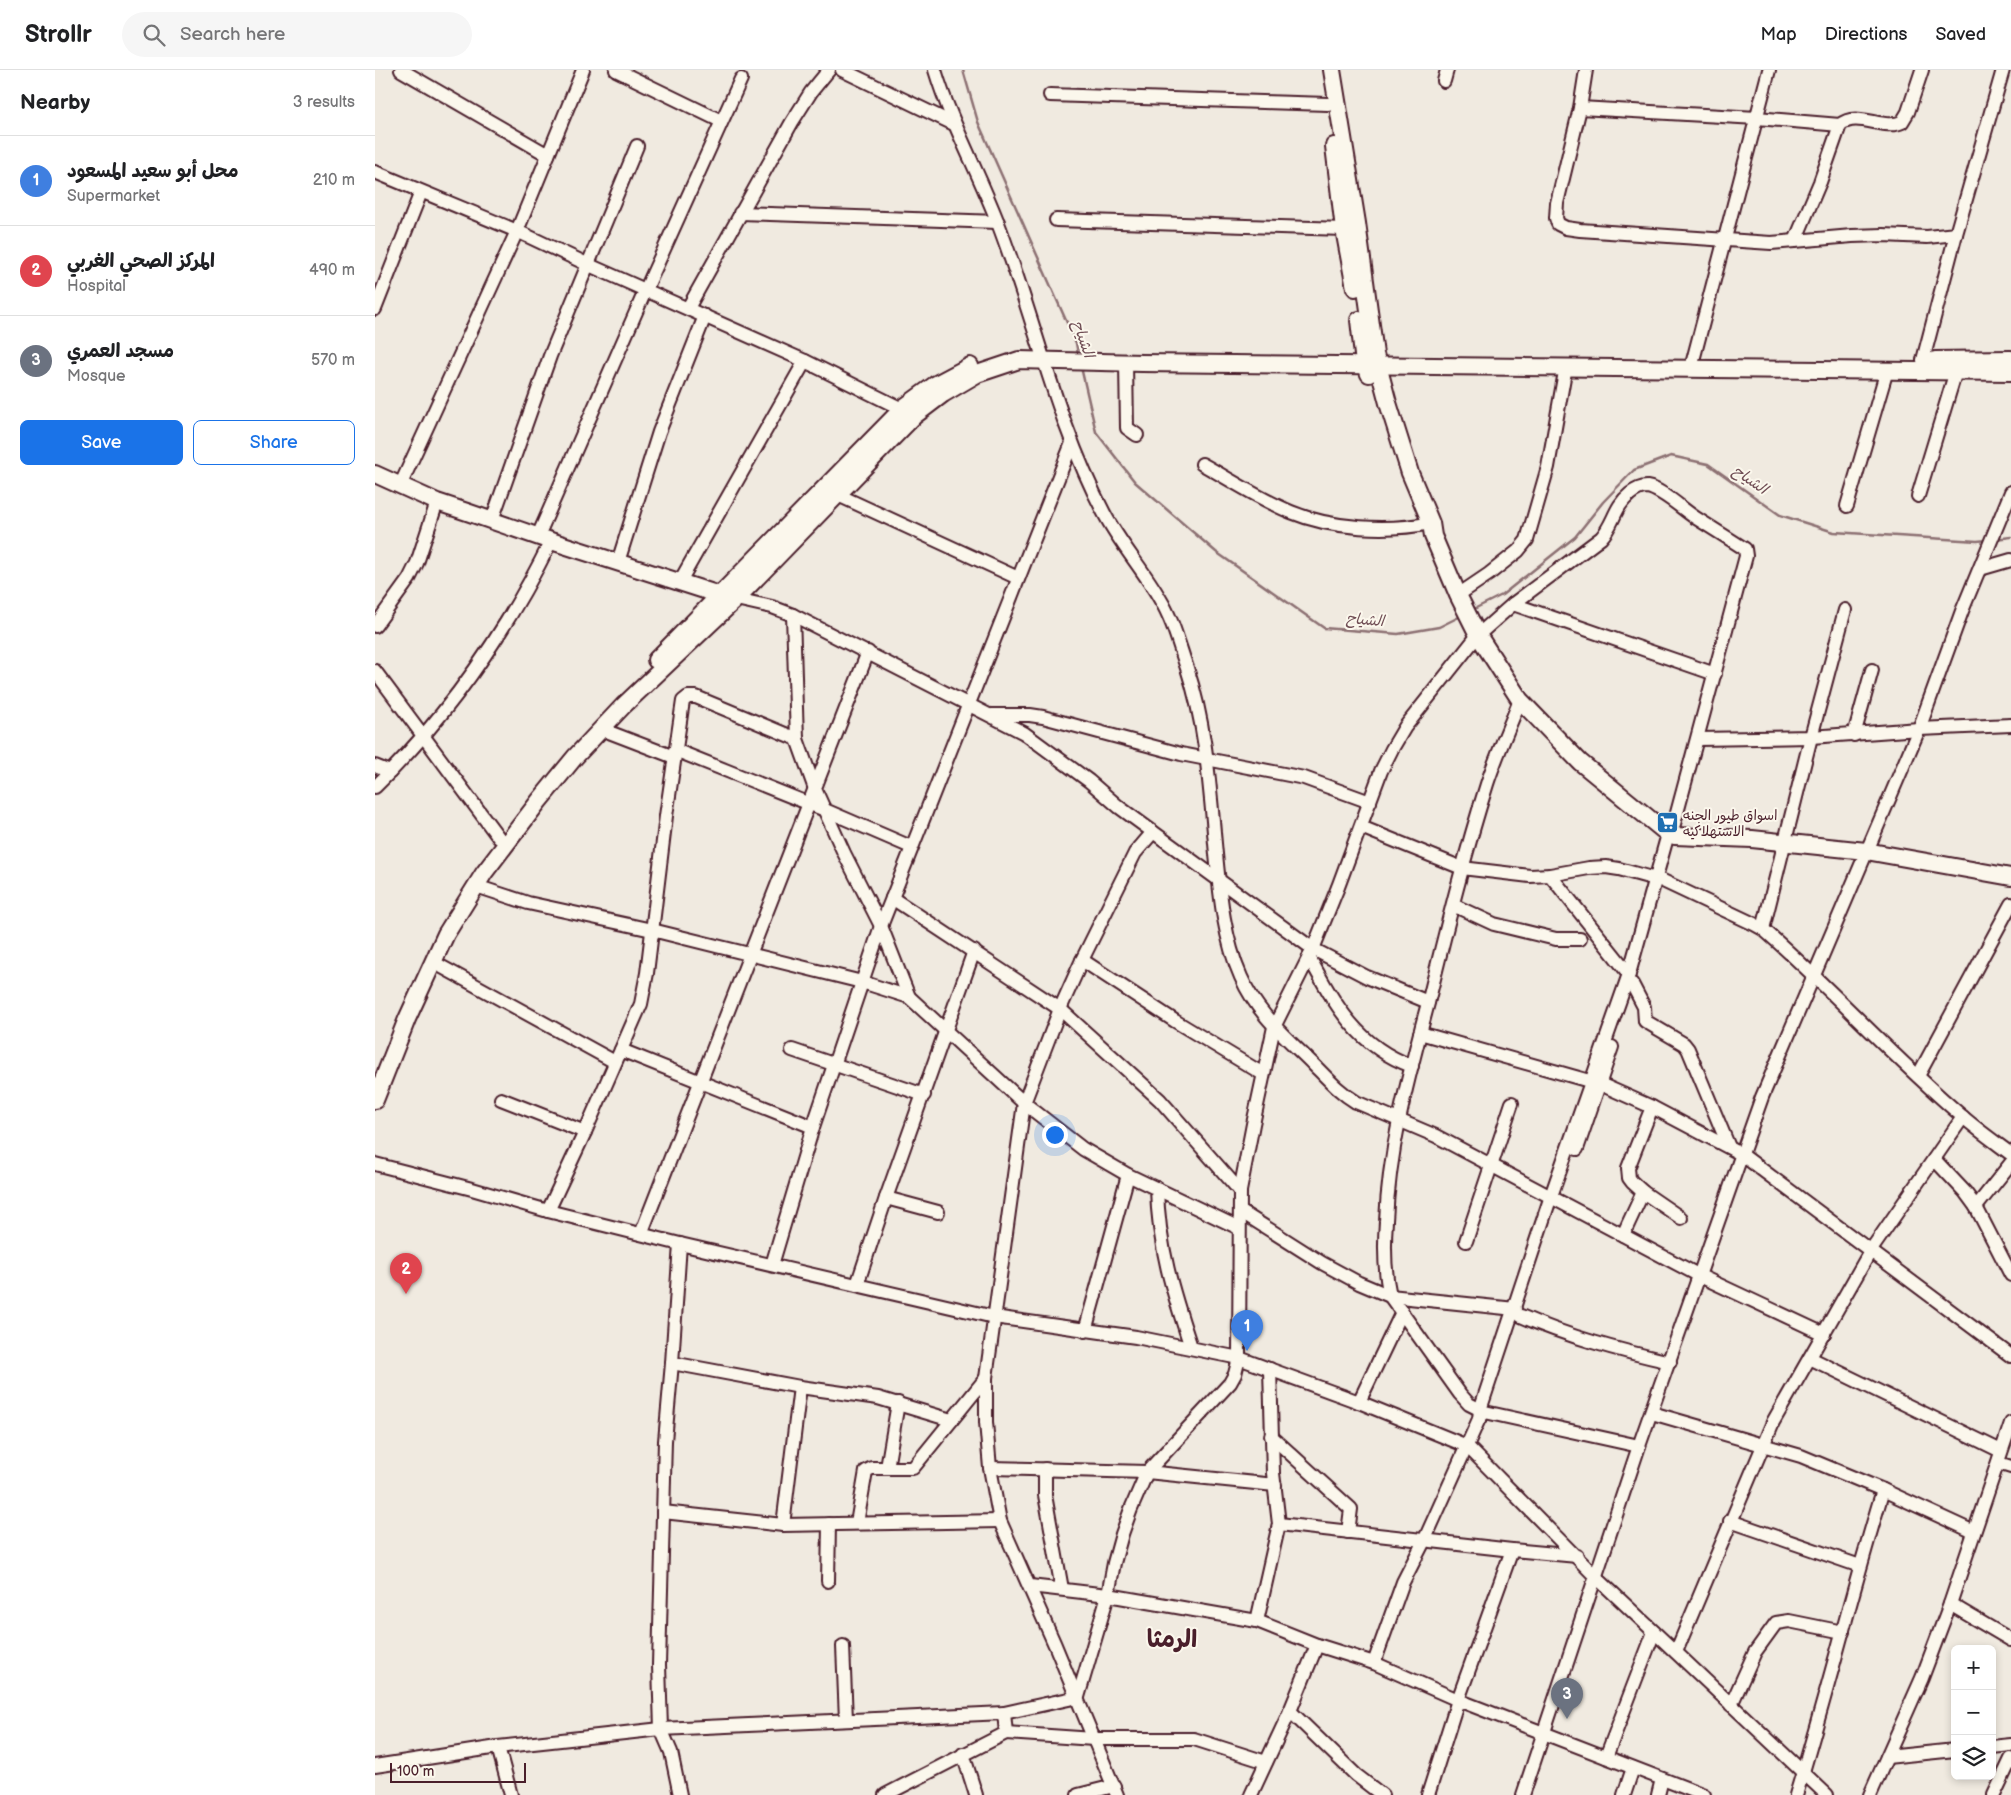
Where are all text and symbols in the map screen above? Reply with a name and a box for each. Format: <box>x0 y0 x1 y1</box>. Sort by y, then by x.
search box <box>122 12 472 57</box>
text: Strollr <box>25 20 92 49</box>
icon: search <box>140 21 168 49</box>
text: Search here <box>180 23 285 46</box>
text: Map <box>1761 24 1797 45</box>
text: Directions <box>1825 24 1907 45</box>
text: Saved <box>1935 24 1986 45</box>
text: Nearby <box>20 90 90 115</box>
text: 3 results <box>293 93 355 112</box>
text: محل أبو سعيد المسعود <box>67 160 239 183</box>
text: 1 <box>33 171 39 190</box>
text: 210 m <box>313 171 355 190</box>
text: Supermarket <box>67 187 160 206</box>
text: المركز الصحي الغربي <box>67 250 215 273</box>
text: 2 <box>31 261 41 280</box>
text: 490 m <box>309 261 355 280</box>
text: Hospital <box>67 277 126 296</box>
water label: الشياح <box>1068 318 1099 362</box>
text: مسجد العمري <box>67 340 174 363</box>
text: 3 <box>31 351 41 370</box>
text: 570 m <box>311 351 355 370</box>
text: Mosque <box>67 367 126 386</box>
button: Save <box>20 420 183 465</box>
button: Share <box>193 420 355 465</box>
water label: الشياح <box>1729 461 1773 500</box>
water label: الشياح <box>1345 609 1387 631</box>
place label: اسواق طيور الجنه الاستهلاكيه <box>1683 807 1778 840</box>
supermarket icon: اسواق طيور الجنه الاستهلاكيه <box>1655 811 1679 835</box>
your location <box>1042 1122 1068 1148</box>
pin: 2 <box>390 1253 422 1294</box>
pin: 1 <box>1231 1310 1263 1351</box>
district label: الرمثا <box>1147 1625 1197 1654</box>
map controls <box>1951 1645 1996 1780</box>
button: + <box>1951 1645 1996 1690</box>
pin: 3 <box>1551 1678 1583 1719</box>
button: − <box>1951 1690 1996 1735</box>
button: layers <box>1951 1735 1996 1780</box>
scale bar <box>390 1760 526 1783</box>
text: 100 m <box>397 1763 434 1780</box>

